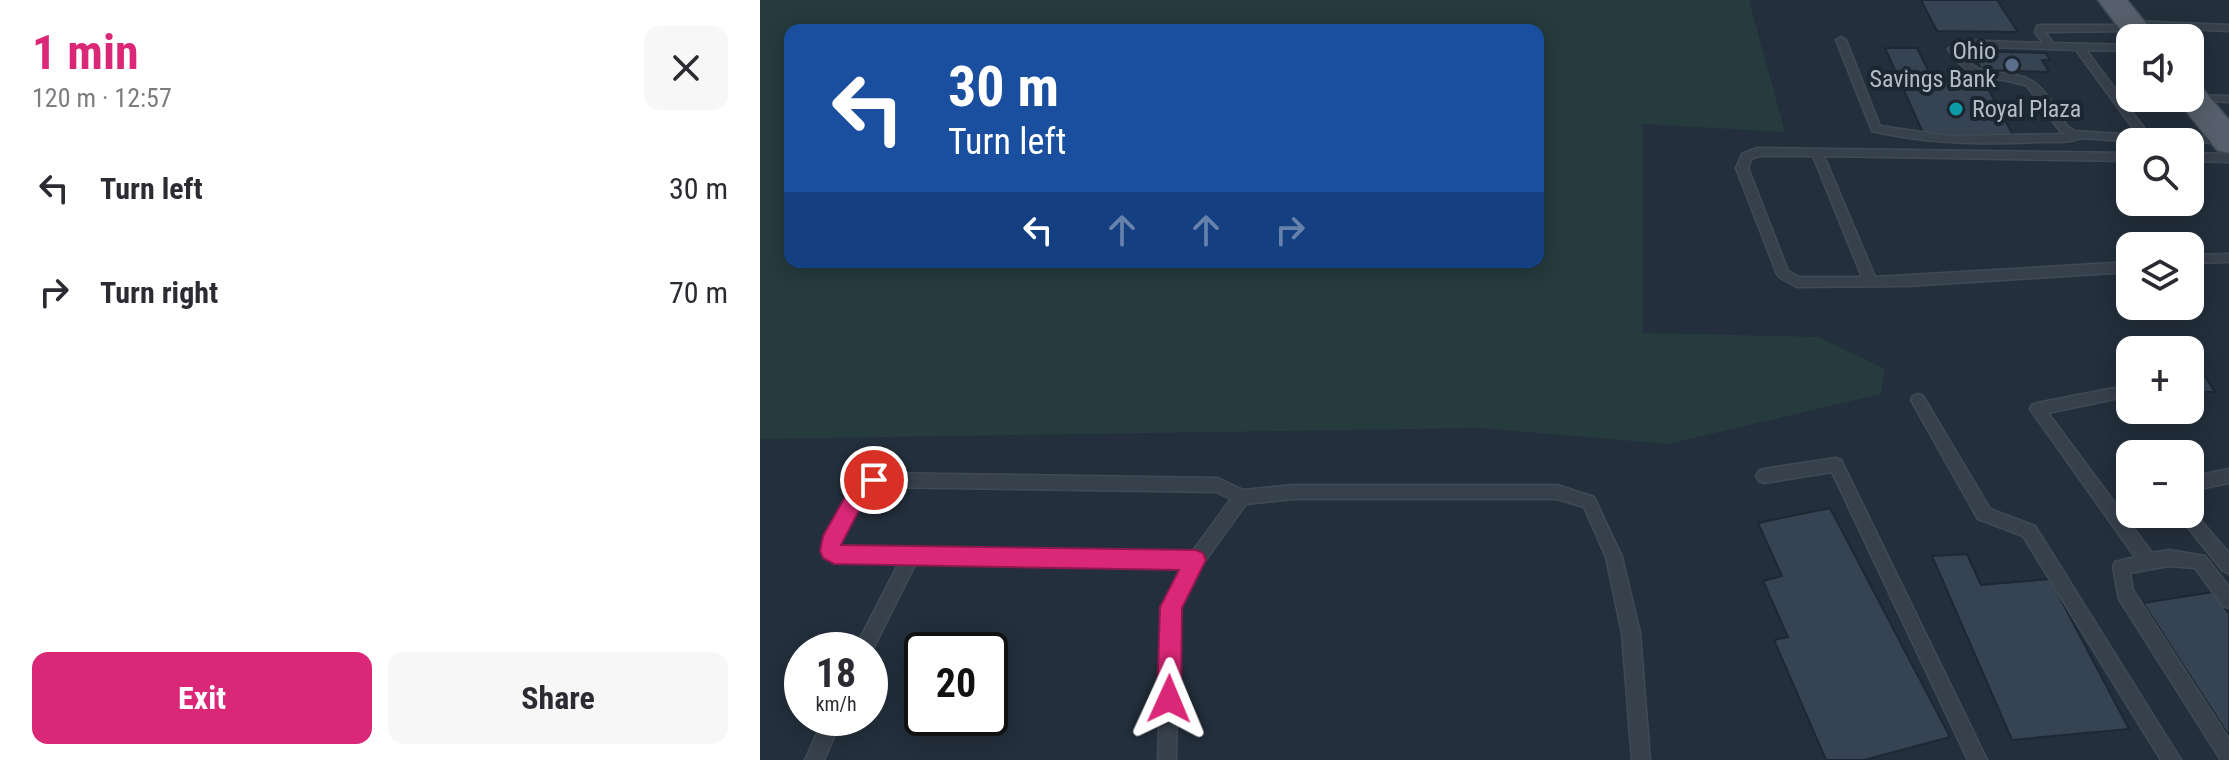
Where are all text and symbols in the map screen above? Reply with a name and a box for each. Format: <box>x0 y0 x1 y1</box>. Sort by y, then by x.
text: 1 min <box>32 24 139 81</box>
map controls <box>2116 24 2204 528</box>
button: sound <box>2116 24 2204 112</box>
button: close <box>644 26 728 110</box>
place label: Ohio Savings Bank <box>1870 37 1996 93</box>
text: 30 m <box>948 54 1059 120</box>
icon: left <box>816 56 920 160</box>
marker: Ohio Savings Bank <box>2003 56 2021 74</box>
text: 120 m · 12:57 <box>32 83 172 113</box>
place label: Royal Plaza <box>1972 95 2081 123</box>
marker: Royal Plaza <box>1947 100 1965 118</box>
text: Turn left <box>948 121 1066 163</box>
button: search <box>2116 128 2204 216</box>
icon: left <box>32 166 76 210</box>
text: Turn left <box>100 171 203 206</box>
text: 30 m <box>669 171 728 206</box>
icon: left <box>1016 208 1060 252</box>
icon: ahead <box>1100 208 1144 252</box>
icon: ahead <box>1184 208 1228 252</box>
icon: right <box>1268 208 1312 252</box>
button: layers <box>2116 232 2204 320</box>
icon: right <box>32 270 76 314</box>
text: Turn right <box>100 275 218 310</box>
text: 70 m <box>669 275 728 310</box>
button: + <box>2116 336 2204 424</box>
button: − <box>2116 440 2204 528</box>
pin <box>840 446 908 514</box>
icon: arrive <box>852 458 896 502</box>
speed limit sign: 20 <box>904 632 1008 736</box>
text: 18 <box>816 650 856 697</box>
button: Exit <box>32 652 372 744</box>
button: Share <box>388 652 728 744</box>
position arrow <box>1127 657 1211 741</box>
text: km/h <box>815 692 857 716</box>

